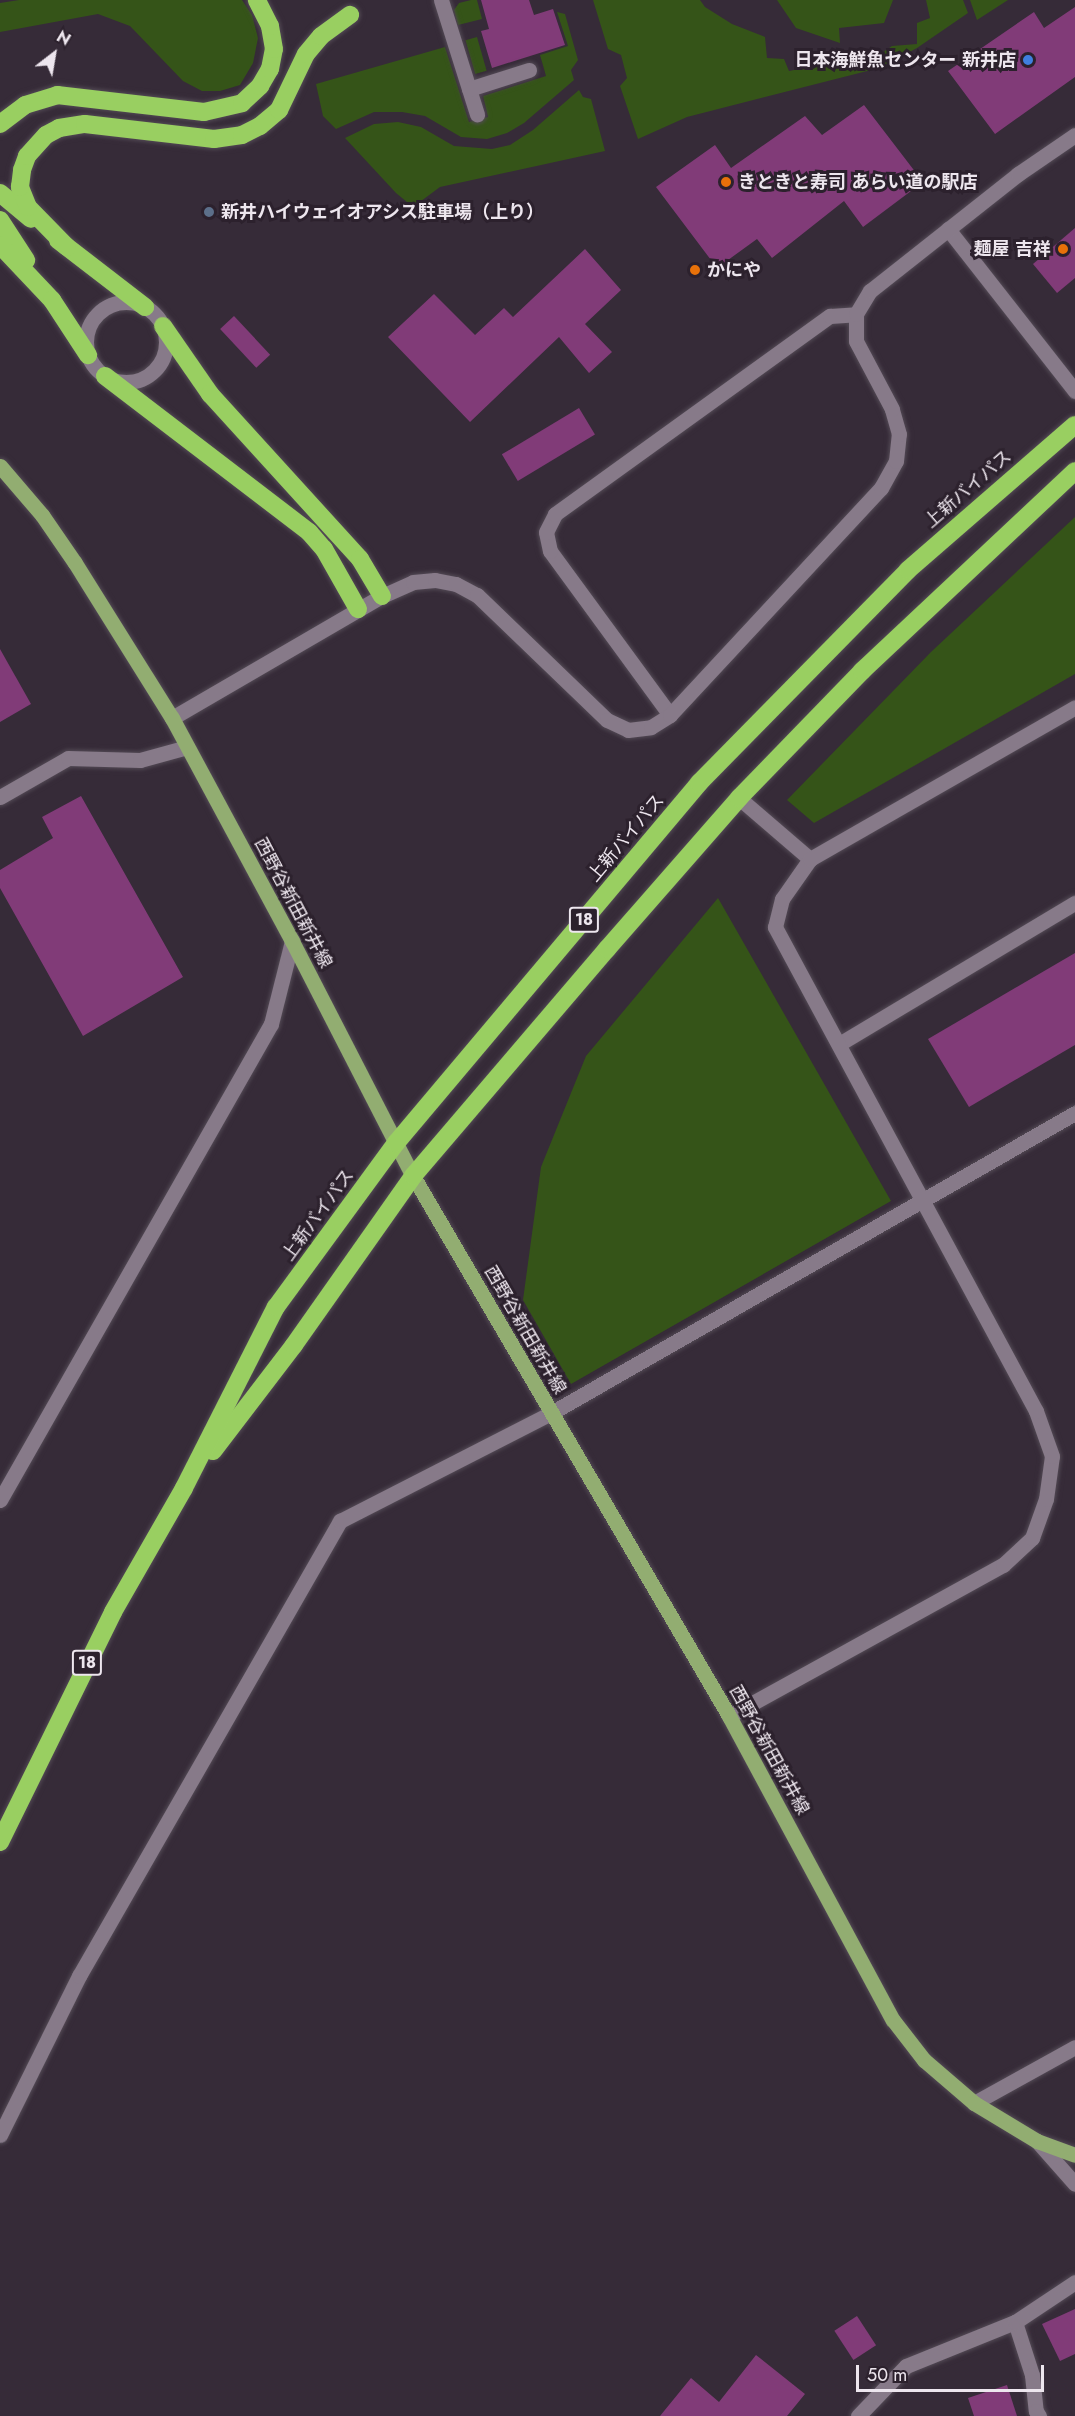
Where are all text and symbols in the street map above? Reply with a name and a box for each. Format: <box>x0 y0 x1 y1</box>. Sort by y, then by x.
north arrow <box>24 24 84 84</box>
text: N <box>52 25 75 51</box>
place label: 日本海鮮魚センター 新井店 <box>795 49 1016 71</box>
marker: 日本海鮮魚センター 新井店 <box>1021 53 1035 67</box>
place label: きときと寿司 あらい道の駅店 <box>738 171 977 193</box>
marker: きときと寿司 あらい道の駅店 <box>719 175 733 189</box>
place label: 新井ハイウェイオアシス駐車場（上り） <box>221 201 545 223</box>
marker: 新井ハイウェイオアシス駐車場（上り） <box>202 205 216 219</box>
place label: 麺屋 吉祥 <box>974 238 1051 260</box>
marker: 麺屋 吉祥 <box>1056 242 1070 256</box>
place label: かにや <box>707 259 761 281</box>
marker: かにや <box>688 263 702 277</box>
street label: 上新バイパス <box>920 445 1016 533</box>
street label: 上新バイパス <box>583 790 669 886</box>
street label: 西野谷新田新井線 <box>250 834 336 972</box>
road number: 18 <box>568 907 600 933</box>
street label: 上新バイパス <box>278 1165 358 1265</box>
street label: 西野谷新田新井線 <box>480 1262 570 1398</box>
road number: 18 <box>70 1650 104 1676</box>
street label: 西野谷新田新井線 <box>725 1682 813 1818</box>
scale bar <box>859 2353 1046 2391</box>
text: 50 m <box>867 2362 907 2388</box>

